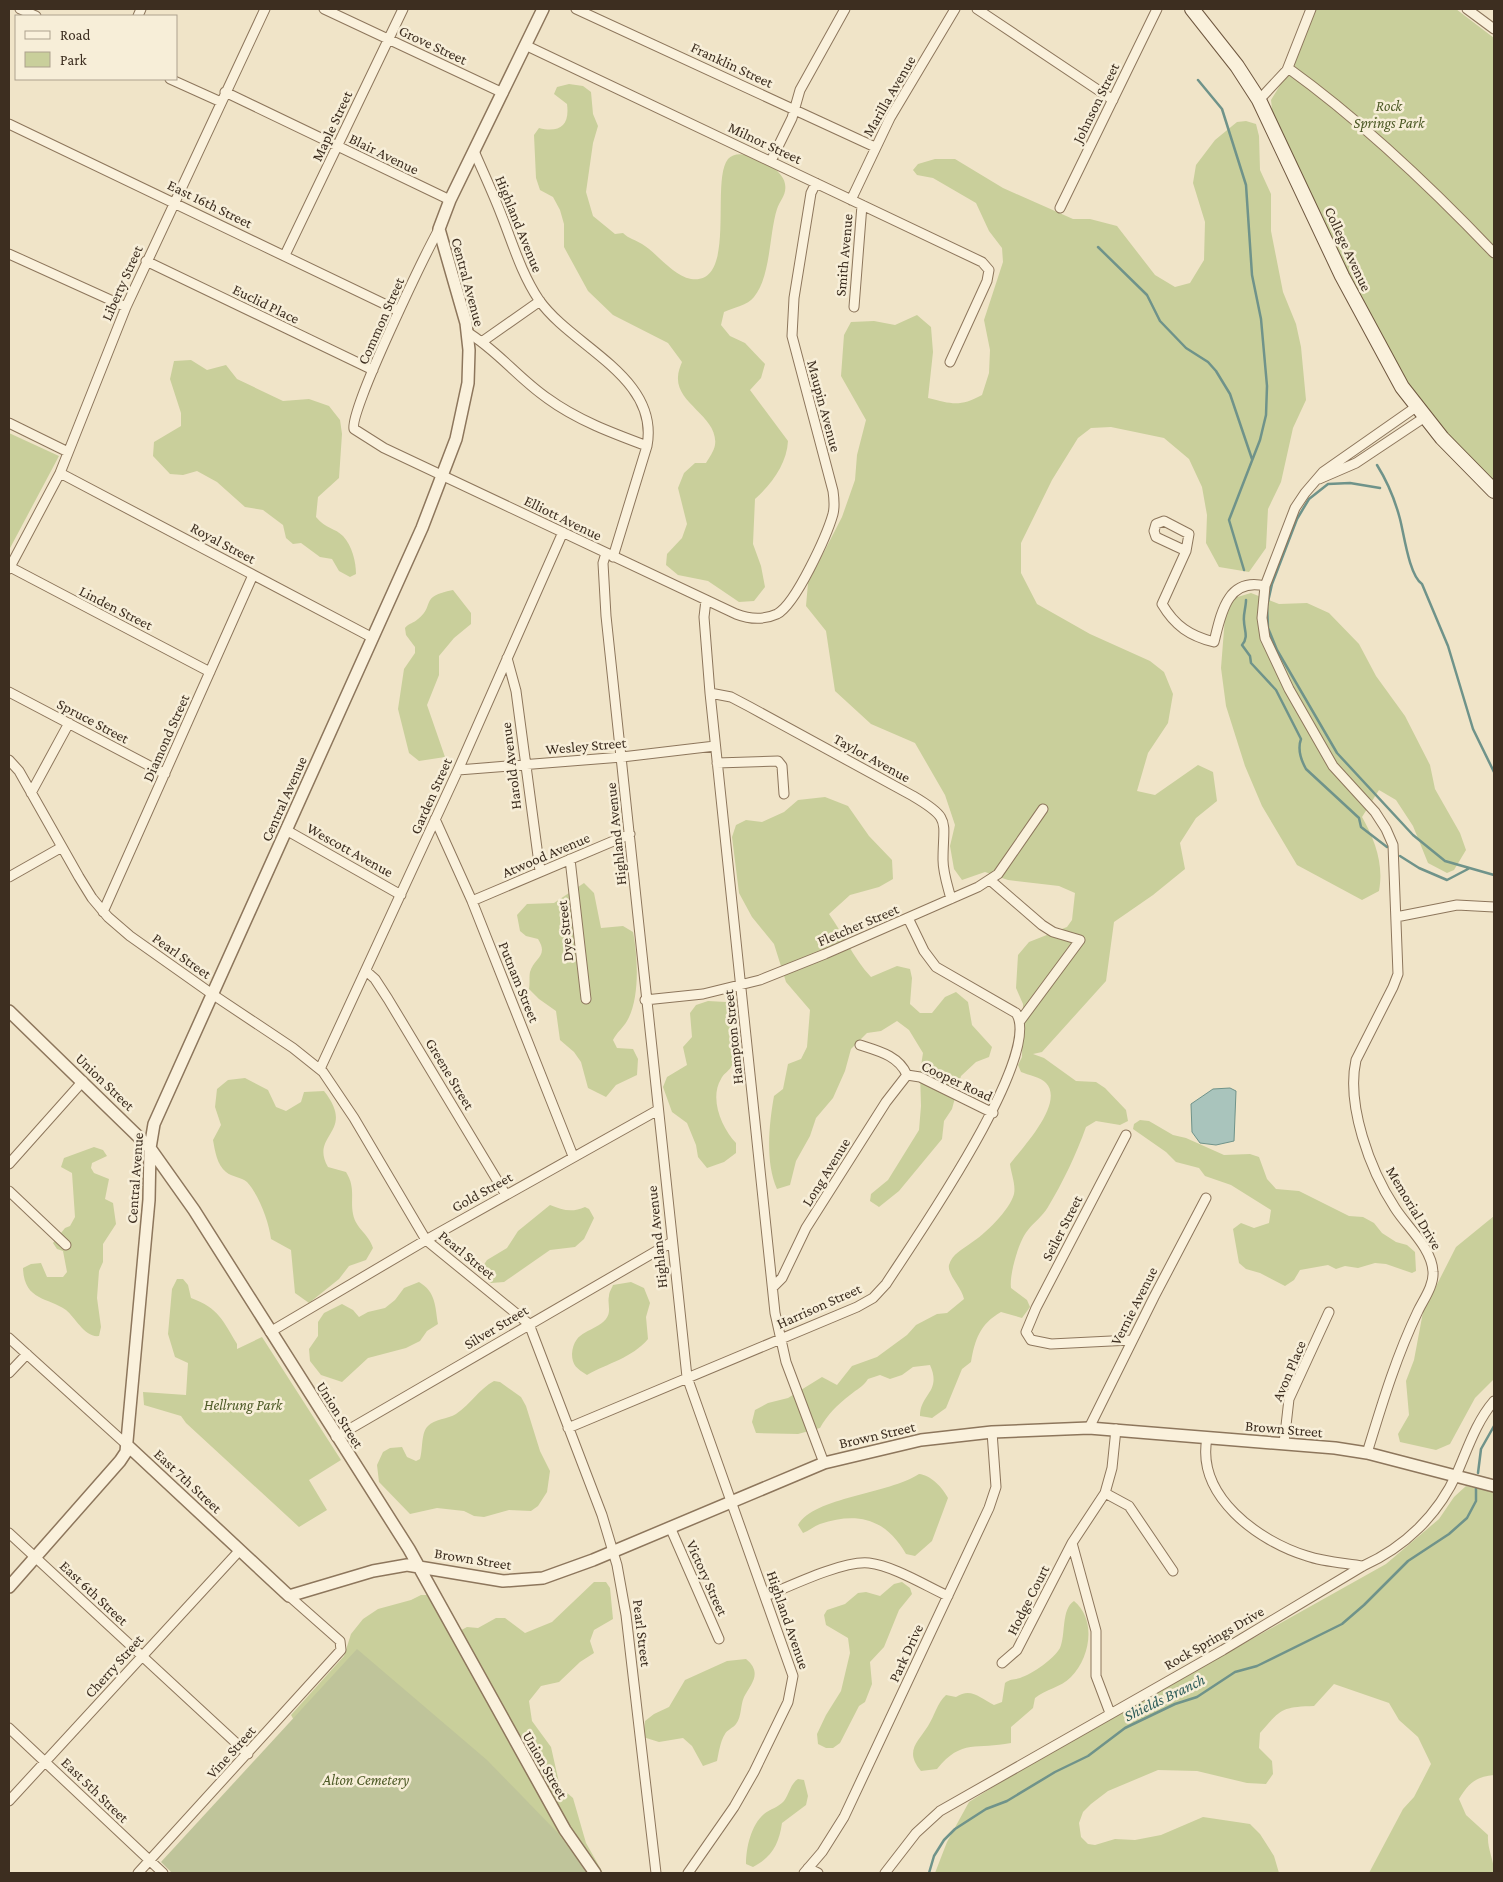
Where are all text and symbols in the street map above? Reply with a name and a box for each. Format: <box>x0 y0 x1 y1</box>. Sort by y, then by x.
legend <box>15 15 178 80</box>
street label: Grove Street <box>396 22 471 68</box>
text: Road <box>60 27 91 43</box>
street label: Franklin Street <box>689 39 776 91</box>
text: Park <box>60 52 87 68</box>
street label: Marilla Avenue <box>859 52 919 139</box>
street label: Johnson Street <box>1069 59 1124 148</box>
street label: Maple Street <box>309 87 357 164</box>
park label: Rock Springs Park <box>1353 98 1426 132</box>
street label: Milnor Street <box>726 119 805 167</box>
street label: Blair Avenue <box>347 130 422 178</box>
street label: Highland Avenue <box>491 173 546 275</box>
street label: East 16th Street <box>165 177 256 232</box>
street label: College Avenue <box>1321 204 1375 295</box>
street label: Smith Avenue <box>832 213 856 297</box>
street label: Central Avenue <box>448 236 488 329</box>
street label: Liberty Street <box>98 242 147 324</box>
street label: Common Street <box>355 274 408 367</box>
street label: Euclid Place <box>230 281 302 327</box>
street label: Maupin Avenue <box>803 358 844 454</box>
street label: Elliott Avenue <box>522 492 605 544</box>
street label: Royal Street <box>187 519 259 568</box>
street label: Linden Street <box>77 583 156 634</box>
street label: Diamond Street <box>140 691 193 784</box>
street label: Spruce Street <box>54 695 132 748</box>
street label: Harold Avenue <box>498 721 524 811</box>
street label: Taylor Avenue <box>830 730 913 787</box>
street label: Wesley Street <box>545 734 628 758</box>
street label: Central Avenue <box>258 754 310 844</box>
street label: Garden Street <box>407 754 455 837</box>
street label: Highland Avenue <box>603 781 630 886</box>
street label: Wescott Avenue <box>304 820 396 880</box>
street label: Atwood Avenue <box>500 829 593 881</box>
street label: Dye Street <box>554 899 577 962</box>
street label: Fletcher Street <box>815 900 902 949</box>
street label: Pearl Street <box>150 930 215 983</box>
street label: Putnam Street <box>496 939 543 1026</box>
street label: Hampton Street <box>720 988 747 1085</box>
street label: Greene Street <box>422 1035 478 1113</box>
street label: Union Street <box>72 1050 138 1115</box>
street label: Cooper Road <box>918 1058 995 1105</box>
street label: Central Avenue <box>124 1131 146 1224</box>
street label: Long Avenue <box>799 1135 854 1210</box>
street label: Memorial Drive <box>1383 1164 1445 1253</box>
street label: Gold Street <box>449 1168 516 1215</box>
street label: Highland Avenue <box>644 1184 671 1289</box>
street label: Seiler Street <box>1039 1192 1086 1263</box>
street label: Pearl Street <box>436 1227 499 1283</box>
street label: Vernie Avenue <box>1107 1264 1161 1348</box>
street label: Harrison Street <box>774 1280 865 1332</box>
street label: Silver Street <box>461 1301 532 1352</box>
street label: Avon Place <box>1269 1338 1309 1404</box>
street label: Union Street <box>313 1379 367 1452</box>
park label: Hellrung Park <box>204 1397 284 1414</box>
street label: Brown Street <box>837 1418 918 1452</box>
street label: Brown Street <box>1245 1418 1324 1440</box>
street label: East 7th Street <box>151 1446 226 1517</box>
street label: Victory Street <box>682 1538 731 1620</box>
street label: Brown Street <box>433 1545 514 1573</box>
street label: East 6th Street <box>57 1557 132 1629</box>
street label: Hodge Court <box>1004 1561 1054 1638</box>
street label: Highland Avenue <box>763 1569 812 1672</box>
street label: Pearl Street <box>630 1598 654 1669</box>
street label: Rock Springs Drive <box>1161 1603 1268 1674</box>
street label: Park Drive <box>886 1621 927 1685</box>
street label: Cherry Street <box>82 1631 148 1701</box>
water label: Shields Branch <box>1121 1670 1208 1724</box>
street label: Vine Street <box>203 1722 259 1781</box>
street label: Union Street <box>519 1728 571 1802</box>
street label: East 5th Street <box>58 1754 132 1827</box>
park label: Alton Cemetery <box>322 1772 409 1789</box>

